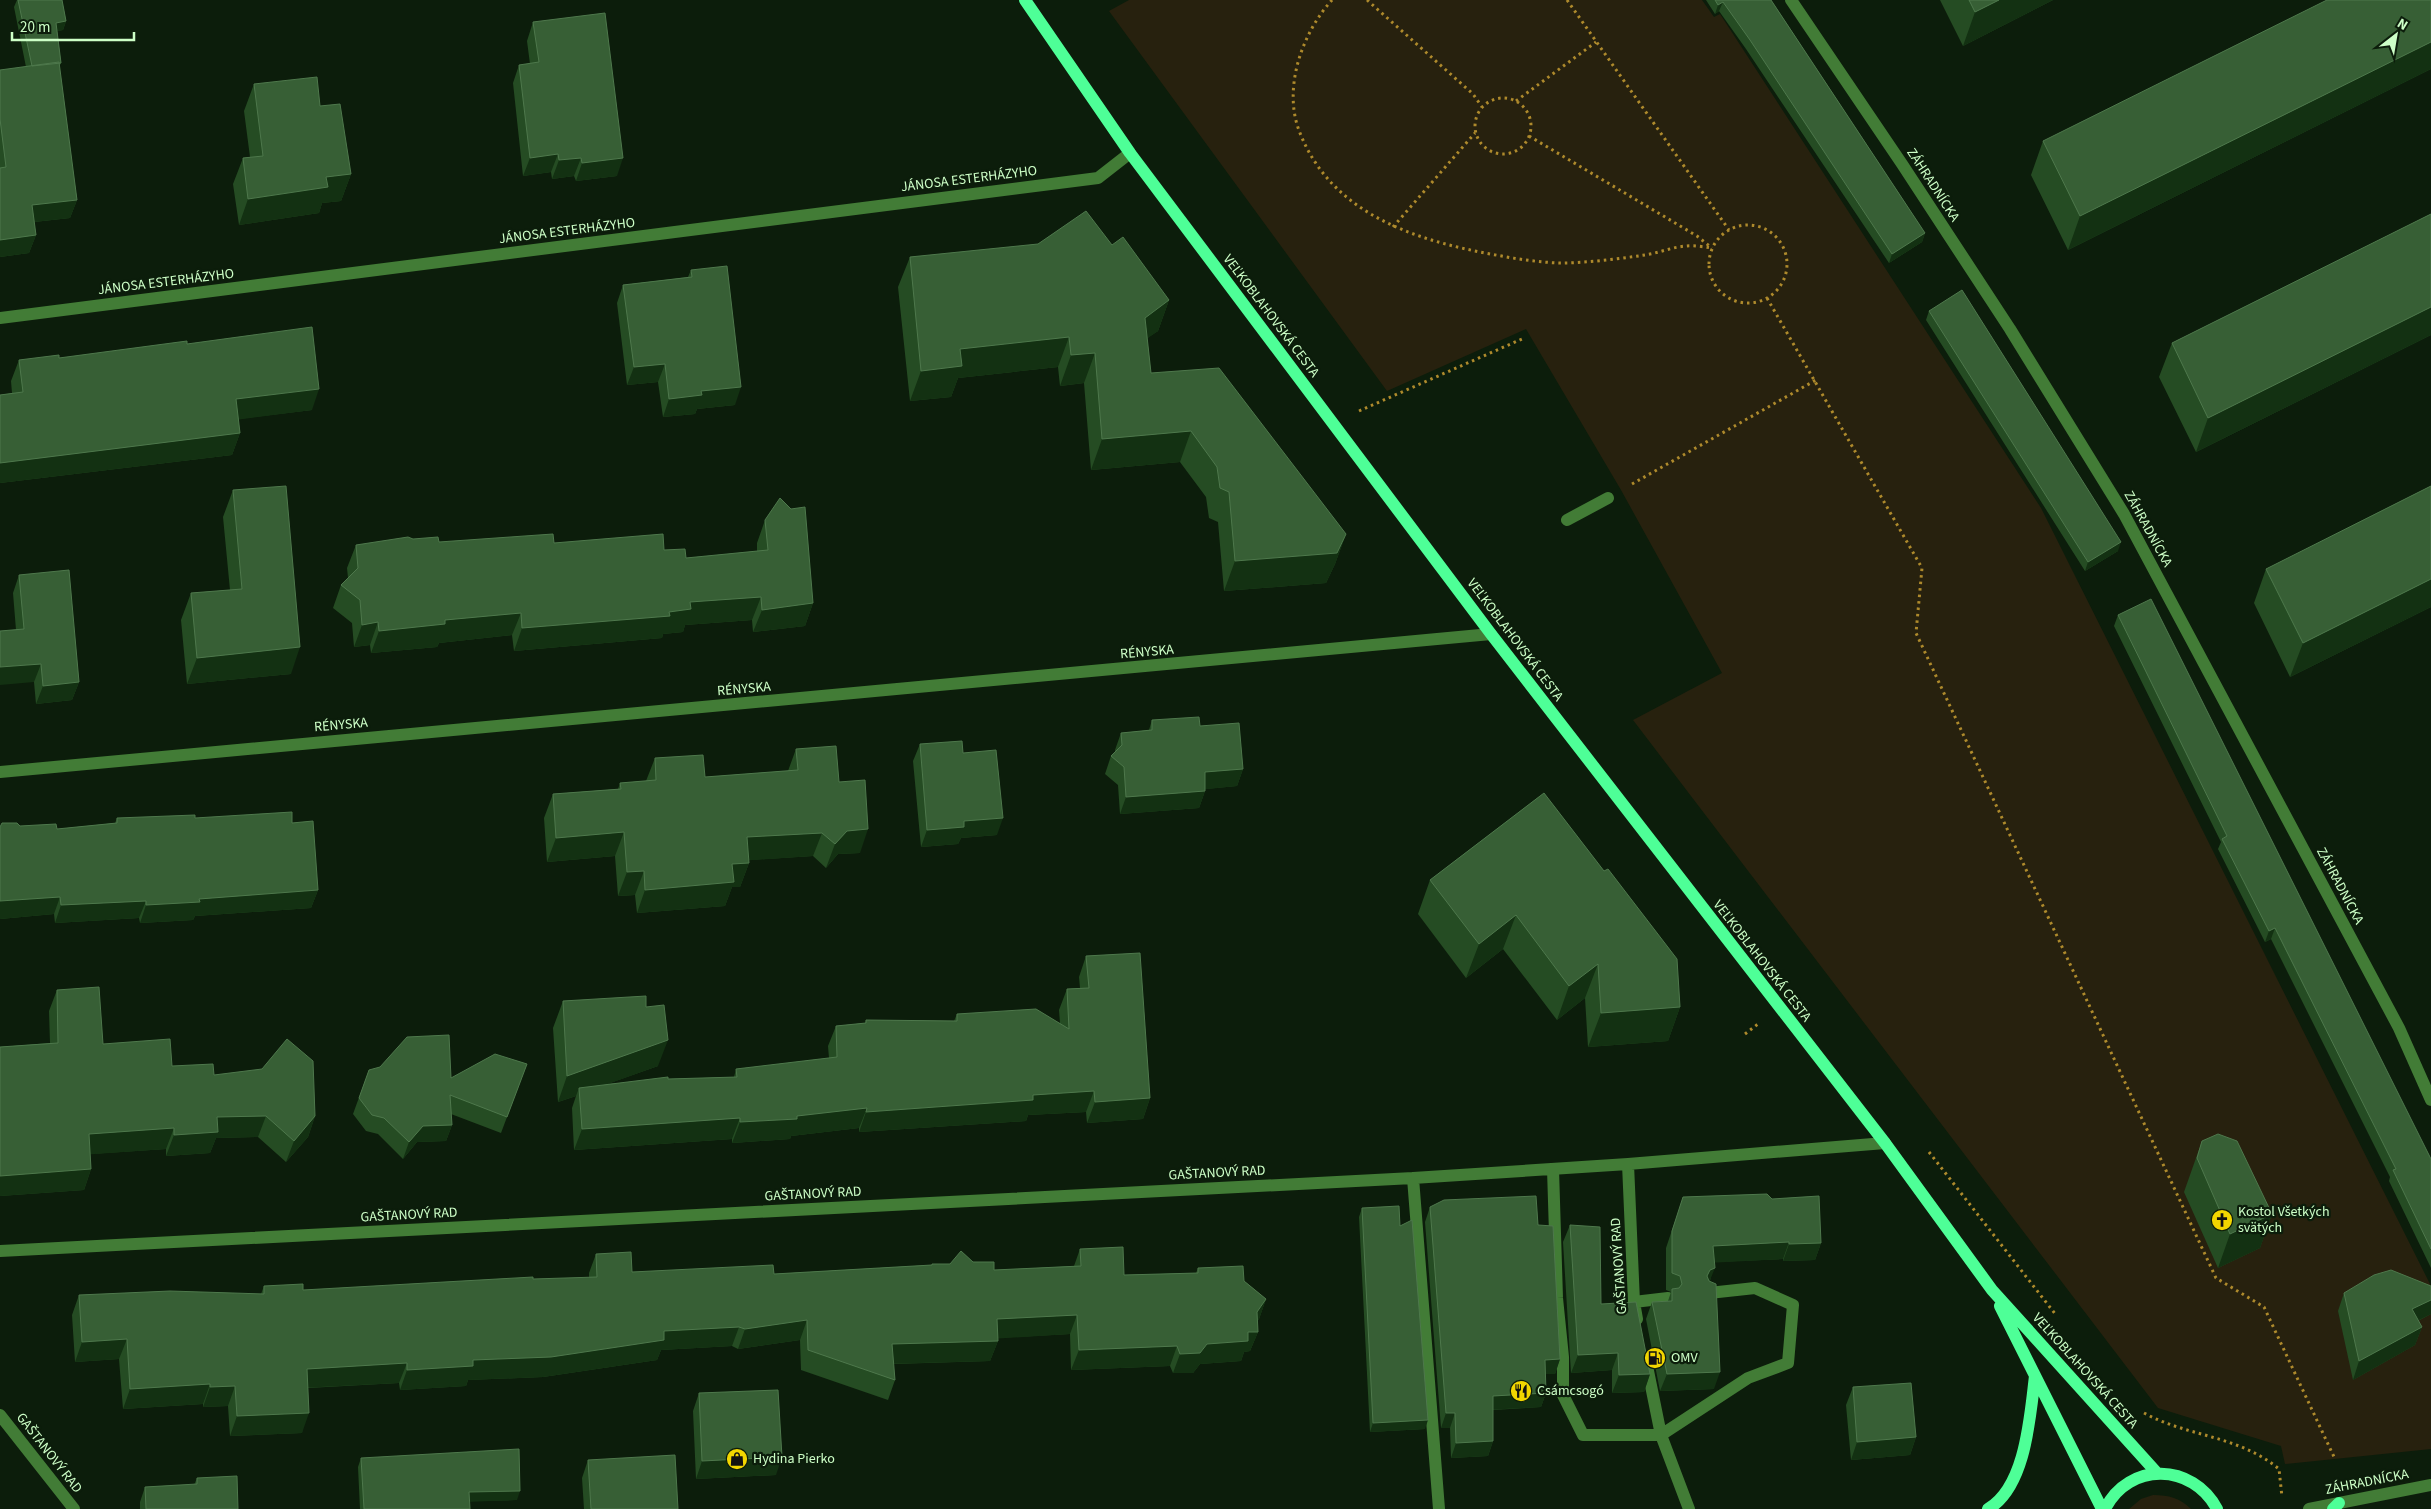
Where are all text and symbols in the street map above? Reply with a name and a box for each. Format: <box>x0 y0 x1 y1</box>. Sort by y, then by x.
scale bar <box>12 10 135 42</box>
north arrow <box>2371 10 2421 60</box>
text: N <box>2393 14 2411 36</box>
text: 20 m <box>20 17 50 38</box>
street label: ZÁHRADNÍCKA <box>1902 144 1965 226</box>
street label: JÁNOSA ESTERHÁZYHO <box>900 161 1038 197</box>
street label: JÁNOSA ESTERHÁZYHO <box>498 213 636 249</box>
street label: VEĽKOBLAHOVSKÁ CESTA <box>1218 250 1324 382</box>
street label: JÁNOSA ESTERHÁZYHO <box>97 264 235 300</box>
street label: ZÁHRADNÍCKA <box>2119 487 2177 571</box>
street label: VEĽKOBLAHOVSKÁ CESTA <box>1462 574 1568 706</box>
street label: RÉNYSKA <box>1119 640 1175 664</box>
street label: RÉNYSKA <box>716 677 772 701</box>
street label: RÉNYSKA <box>313 713 369 737</box>
street label: ZÁHRADNÍCKA <box>2311 844 2369 928</box>
street label: VEĽKOBLAHOVSKÁ CESTA <box>1708 896 1816 1026</box>
street label: GAŠTANOVÝ RAD <box>1168 1160 1266 1186</box>
street label: GAŠTANOVÝ RAD <box>764 1181 862 1207</box>
street label: GAŠTANOVÝ RAD <box>360 1202 458 1228</box>
place label: Kostol Všetkých svätých <box>2238 1202 2330 1238</box>
church icon: Kostol Všetkých svätých <box>2210 1208 2234 1232</box>
street label: GAŠTANOVÝ RAD <box>1606 1217 1632 1315</box>
street label: VEĽKOBLAHOVSKÁ CESTA <box>2028 1309 2143 1434</box>
fuel station icon: OMV <box>1643 1346 1667 1370</box>
place label: OMV <box>1671 1348 1698 1368</box>
restaurant icon: Csámcsogó <box>1509 1379 1533 1403</box>
place label: Csámcsogó <box>1537 1381 1604 1401</box>
street label: GAŠTANOVÝ RAD <box>11 1409 87 1497</box>
shop icon: Hydina Pierko <box>725 1447 749 1471</box>
place label: Hydina Pierko <box>753 1449 835 1469</box>
street label: ZÁHRADNÍCKA <box>2324 1464 2411 1500</box>

